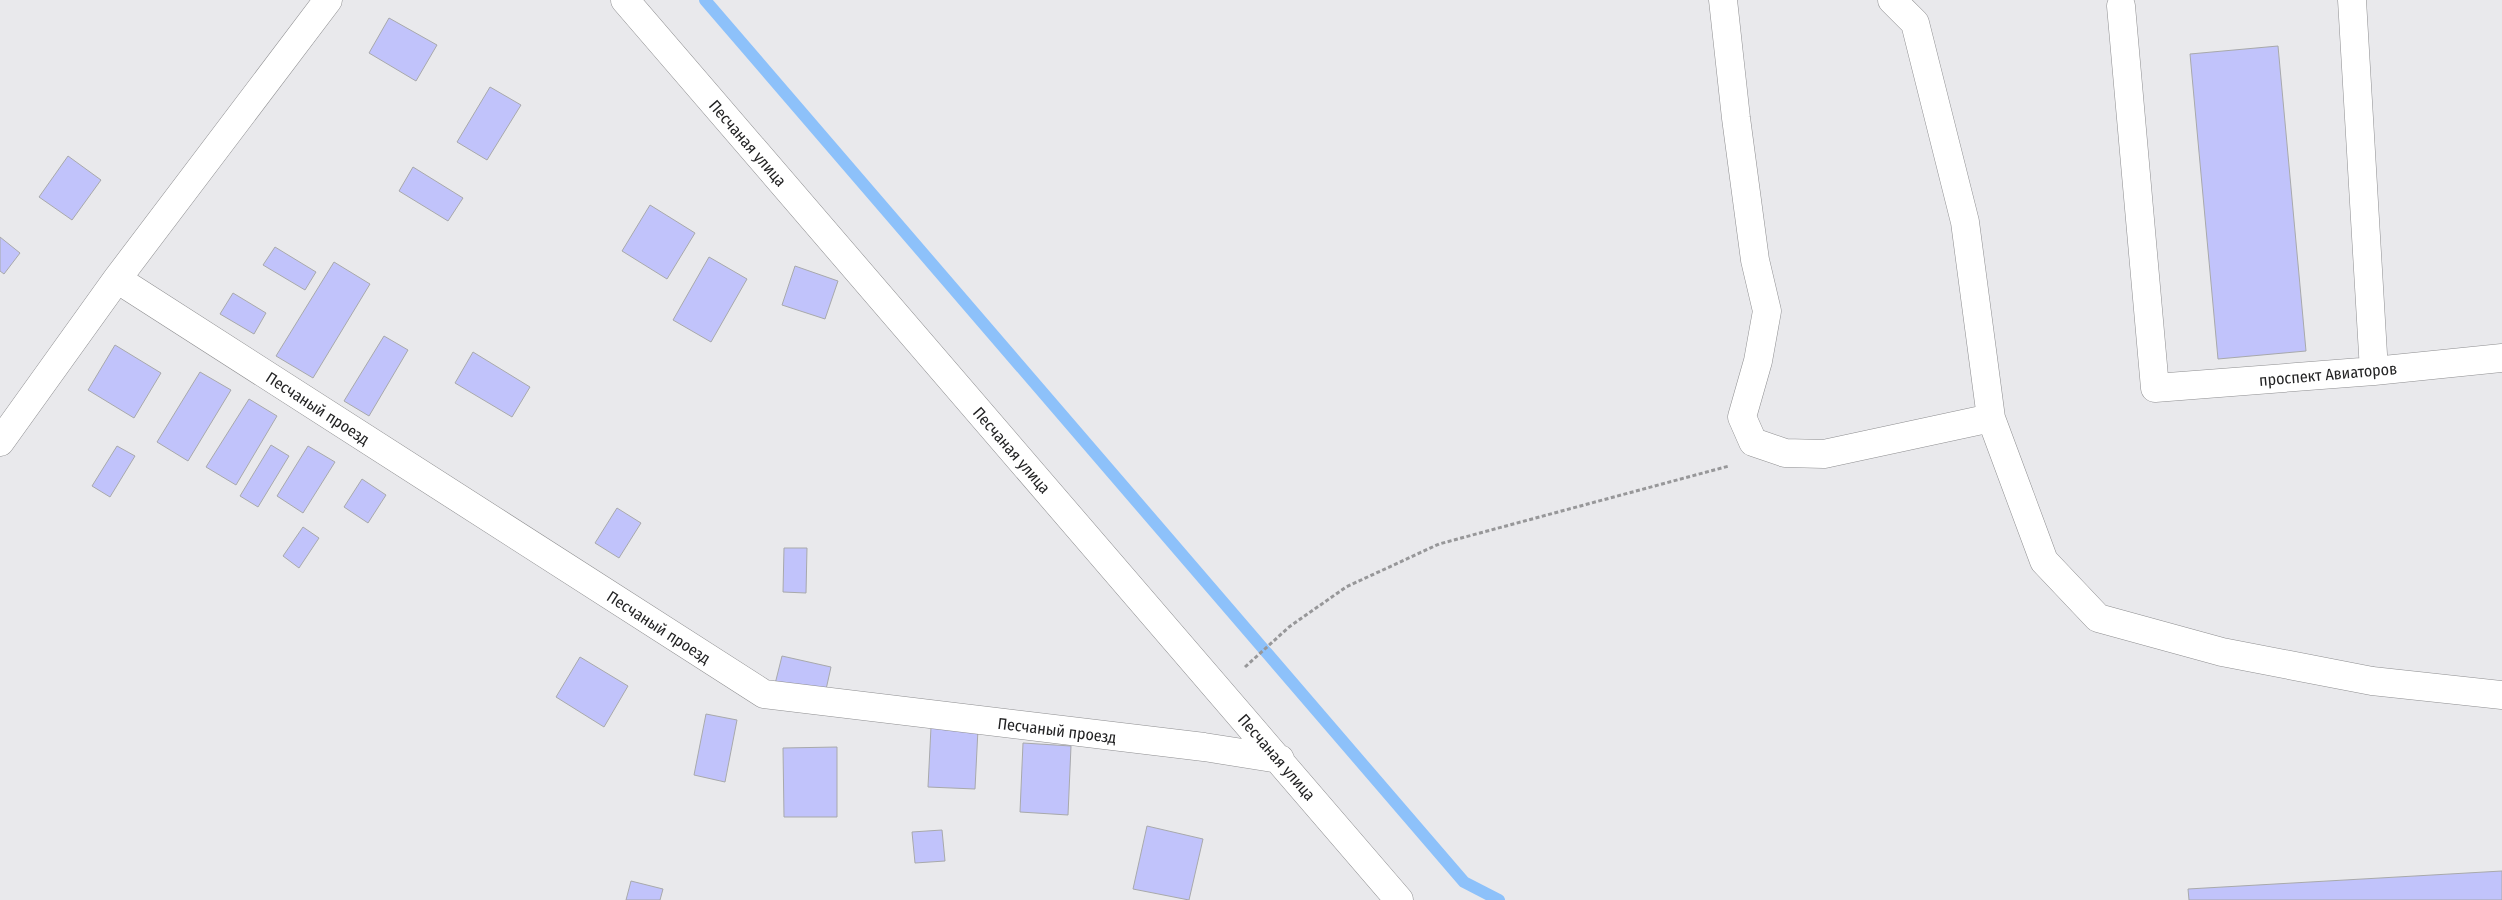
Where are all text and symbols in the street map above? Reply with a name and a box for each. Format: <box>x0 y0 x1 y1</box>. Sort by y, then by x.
street label: Песчаная улица <box>705 96 790 191</box>
street label: проспект Авиаторов <box>2258 359 2398 390</box>
street label: Песчаный проезд <box>262 368 373 449</box>
street label: Песчаная улица <box>969 403 1054 498</box>
street label: Песчаный проезд <box>603 587 714 668</box>
street label: Песчаная улица <box>1234 710 1319 805</box>
street label: Песчаный проезд <box>996 714 1117 747</box>

